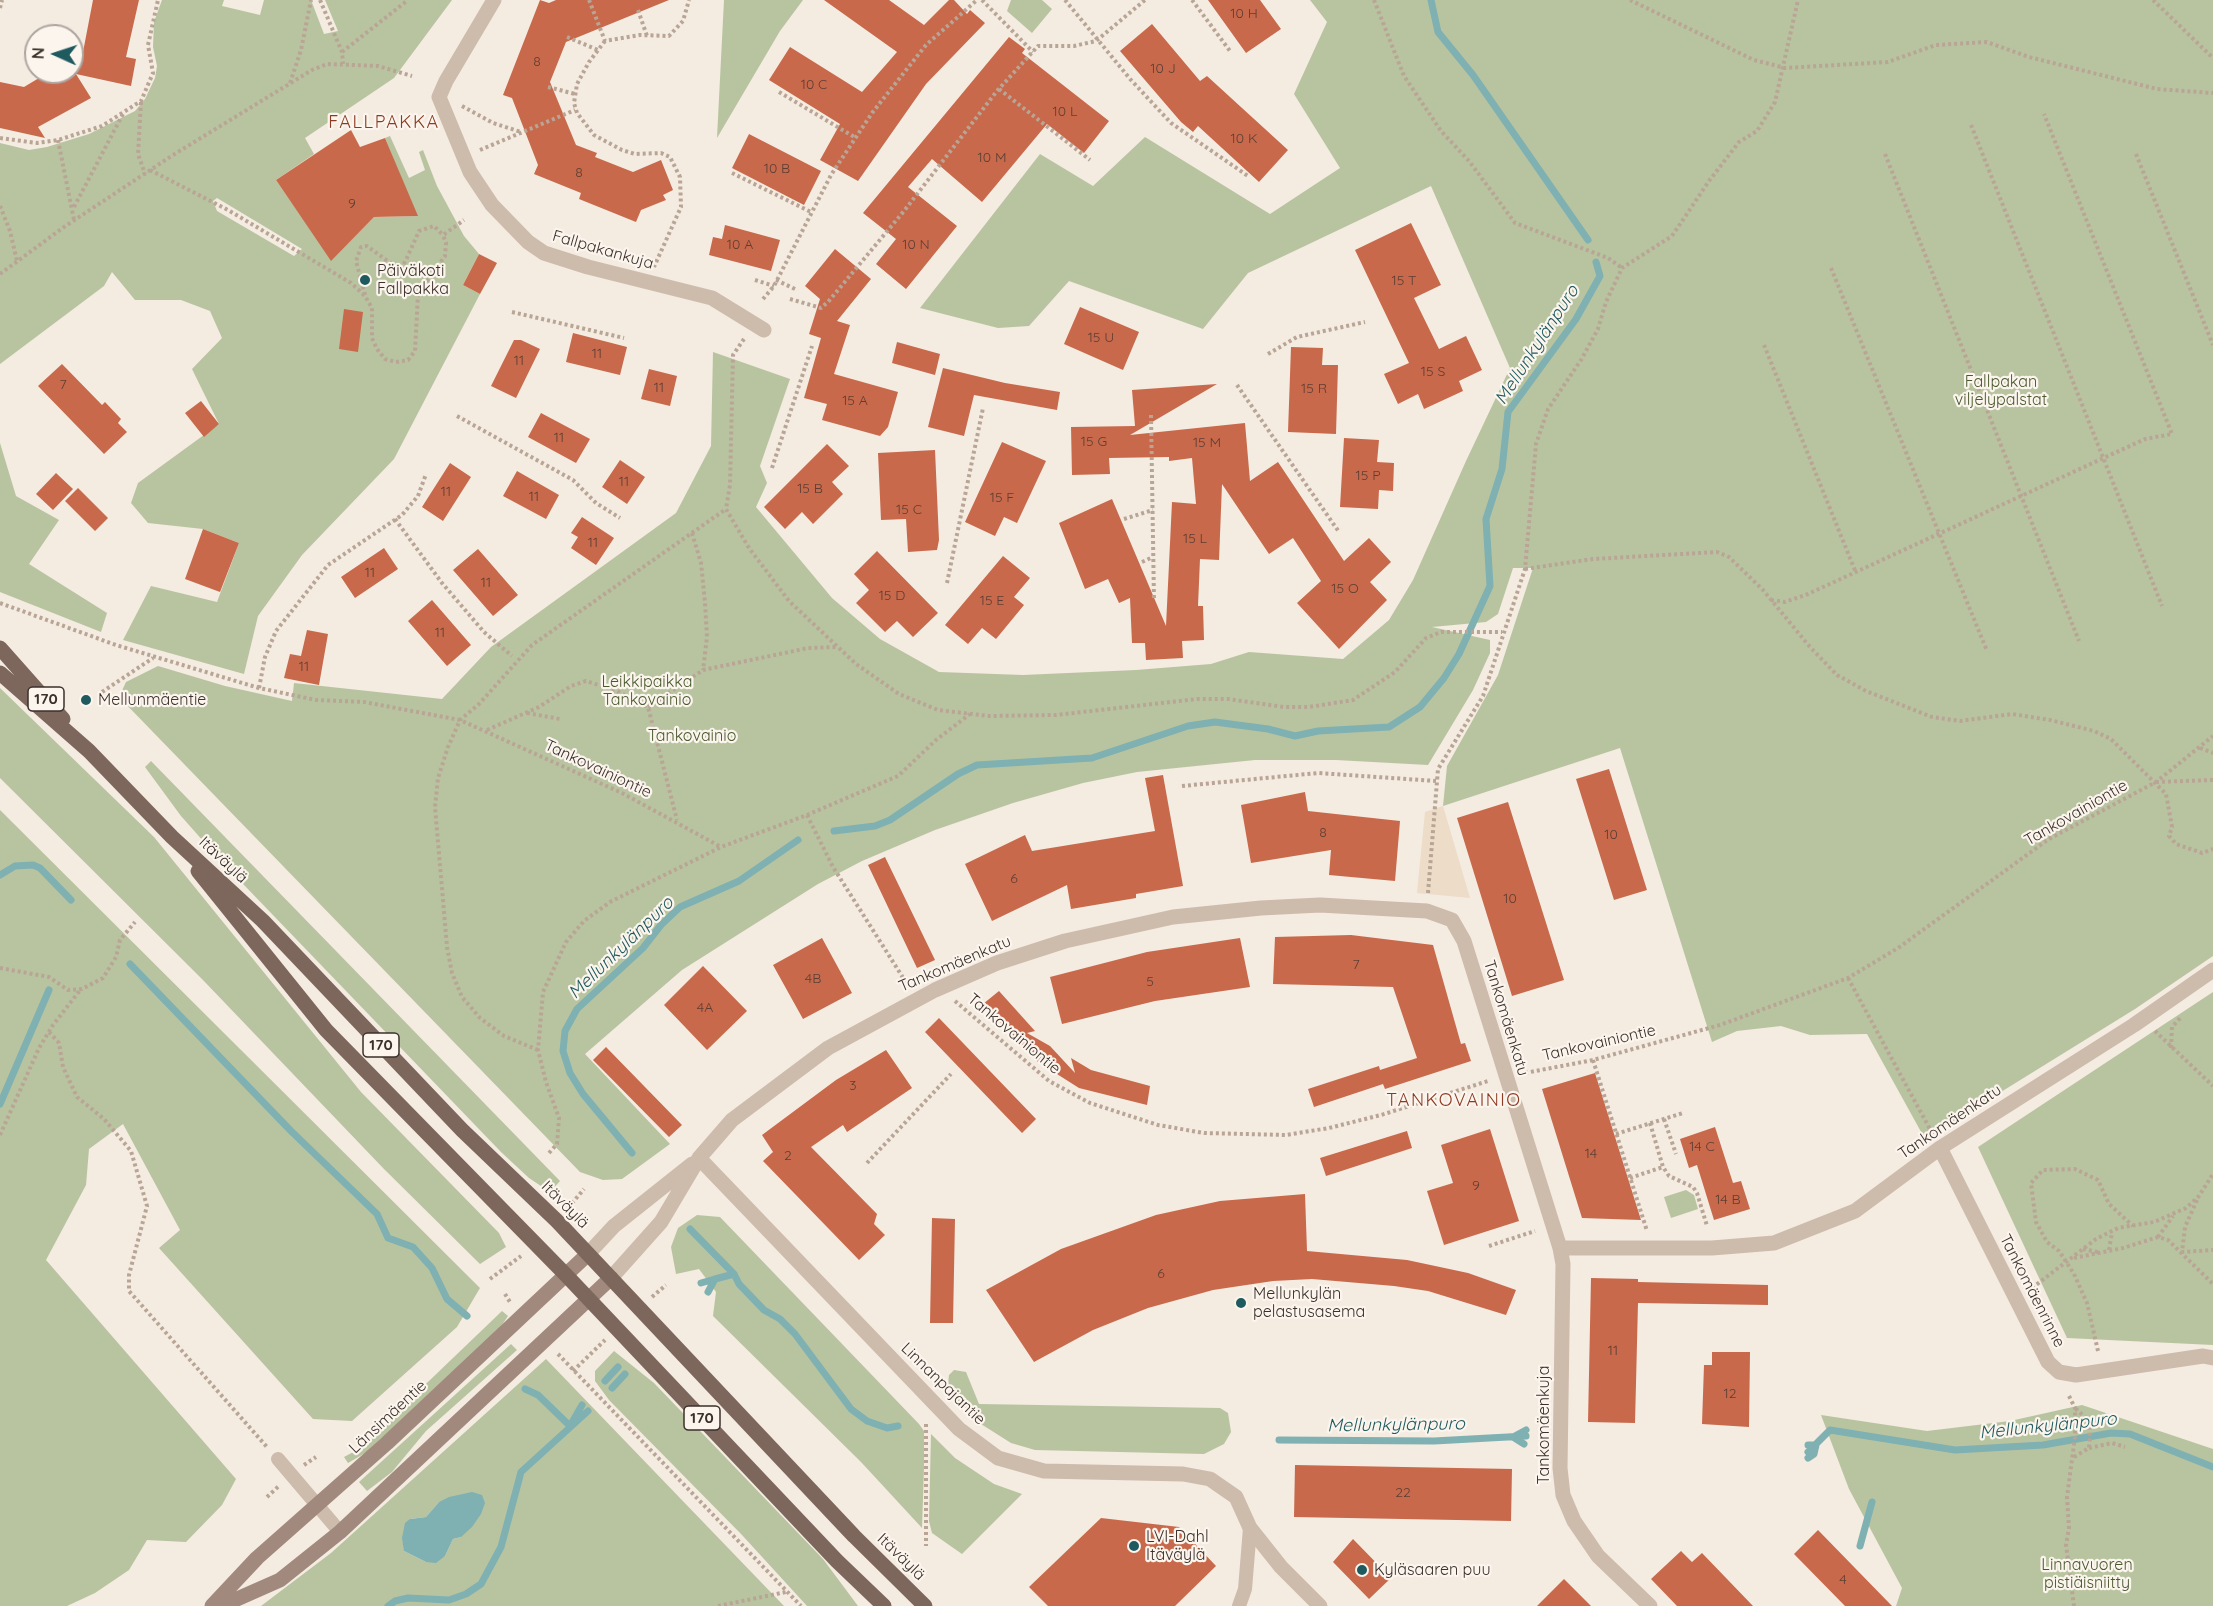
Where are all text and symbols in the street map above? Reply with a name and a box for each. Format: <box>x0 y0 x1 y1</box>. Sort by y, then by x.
house number: 10 H <box>1230 6 1258 22</box>
north arrow <box>24 24 84 84</box>
text: N <box>28 47 48 60</box>
house number: 8 <box>533 54 541 70</box>
house number: 10 J <box>1150 61 1176 77</box>
house number: 10 C <box>801 77 827 93</box>
house number: 10 L <box>1053 104 1077 120</box>
district label: FALLPAKKA <box>328 112 440 134</box>
house number: 10 K <box>1231 131 1257 147</box>
house number: 10 M <box>978 150 1006 166</box>
house number: 10 B <box>764 161 790 177</box>
house number: 8 <box>575 165 583 181</box>
house number: 9 <box>348 196 356 212</box>
street label: Fallpakankuja <box>550 226 656 274</box>
house number: 10 A <box>727 237 753 253</box>
house number: 10 N <box>902 237 930 253</box>
place label: Päiväkoti Fallpakka <box>377 261 449 299</box>
marker: Päiväkoti Fallpakka <box>358 273 372 287</box>
house number: 15 T <box>1391 273 1417 289</box>
water label: Mellunkylänpuro <box>1490 281 1584 409</box>
house number: 15 U <box>1088 330 1114 346</box>
house number: 11 <box>592 346 602 362</box>
house number: 11 <box>514 353 524 369</box>
house number: 15 S <box>1421 364 1445 380</box>
park label: Fallpakan viljelypalstat <box>1955 372 2047 410</box>
house number: 7 <box>59 377 67 393</box>
house number: 11 <box>654 380 664 396</box>
house number: 15 R <box>1301 381 1327 397</box>
house number: 15 A <box>842 393 868 409</box>
house number: 11 <box>554 430 564 446</box>
house number: 15 G <box>1081 434 1107 450</box>
house number: 15 M <box>1193 435 1221 451</box>
house number: 15 P <box>1356 468 1380 484</box>
house number: 11 <box>619 474 629 490</box>
house number: 15 B <box>797 481 823 497</box>
house number: 11 <box>441 484 451 500</box>
house number: 11 <box>529 489 539 505</box>
house number: 15 F <box>990 490 1014 506</box>
house number: 15 C <box>896 502 922 518</box>
house number: 15 L <box>1183 531 1207 547</box>
house number: 11 <box>588 535 598 551</box>
house number: 11 <box>365 565 375 581</box>
house number: 11 <box>481 575 491 591</box>
house number: 15 O <box>1331 581 1359 597</box>
house number: 15 D <box>879 588 905 604</box>
house number: 15 E <box>980 593 1004 609</box>
house number: 11 <box>435 625 445 641</box>
house number: 11 <box>299 659 309 675</box>
park label: Leikkipaikka Tankovainio <box>602 672 692 710</box>
road number: 170 <box>28 687 64 711</box>
place label: Mellunmäentie <box>98 690 206 710</box>
marker: Mellunmäentie <box>79 693 93 707</box>
park label: Tankovainio <box>648 726 736 746</box>
street label: Tankovainiontie <box>541 736 655 802</box>
street label: Tankovainiontie <box>2021 776 2131 850</box>
house number: 8 <box>1319 825 1327 841</box>
house number: 10 <box>1604 827 1618 843</box>
street label: Itäväylä <box>195 833 251 887</box>
house number: 6 <box>1010 871 1018 887</box>
house number: 10 <box>1503 891 1517 907</box>
water label: Mellunkylänpuro <box>564 892 678 1004</box>
street label: Tankomäenkatu <box>896 932 1014 996</box>
house number: 7 <box>1352 957 1360 973</box>
street label: Tankomäenkatu <box>1479 958 1533 1078</box>
house number: 4B <box>805 971 821 987</box>
house number: 5 <box>1146 974 1154 990</box>
street label: Tankovainiontie <box>963 989 1065 1079</box>
house number: 4A <box>697 1000 713 1016</box>
street label: Tankovainiontie <box>1540 1021 1658 1065</box>
road number: 170 <box>363 1033 399 1057</box>
house number: 3 <box>849 1078 857 1094</box>
street label: Tankomäenkatu <box>1895 1080 2005 1164</box>
district label: TANKOVAINIO <box>1386 1090 1522 1112</box>
house number: 14 C <box>1689 1139 1715 1155</box>
house number: 14 <box>1585 1146 1597 1162</box>
house number: 2 <box>784 1148 792 1164</box>
street label: Itäväylä <box>537 1177 593 1233</box>
house number: 9 <box>1472 1178 1480 1194</box>
house number: 14 B <box>1715 1192 1741 1208</box>
street label: Tankomäenrinne <box>1995 1231 2069 1351</box>
house number: 6 <box>1157 1266 1165 1282</box>
place label: Mellunkylän pelastusasema <box>1253 1284 1365 1322</box>
marker: Mellunkylän pelastusasema <box>1234 1296 1248 1310</box>
street label: Linnanpajantie <box>897 1339 989 1429</box>
house number: 11 <box>1608 1343 1618 1359</box>
street label: Tankomäenkuja <box>1534 1365 1554 1485</box>
street label: Länsimäentie <box>345 1376 431 1458</box>
house number: 12 <box>1724 1386 1736 1402</box>
road number: 170 <box>684 1406 720 1430</box>
water label: Mellunkylänpuro <box>1978 1408 2118 1444</box>
water label: Mellunkylänpuro <box>1327 1413 1465 1437</box>
house number: 22 <box>1395 1485 1411 1501</box>
place label: LVI-Dahl Itäväylä <box>1146 1527 1209 1565</box>
street label: Itäväylä <box>873 1529 929 1585</box>
marker: LVI-Dahl Itäväylä <box>1127 1539 1141 1553</box>
park label: Linnavuoren pistiäisniitty <box>2041 1555 2133 1593</box>
place label: Kyläsaaren puu <box>1374 1560 1490 1580</box>
marker: Kyläsaaren puu <box>1355 1563 1369 1577</box>
house number: 4 <box>1839 1572 1847 1588</box>

